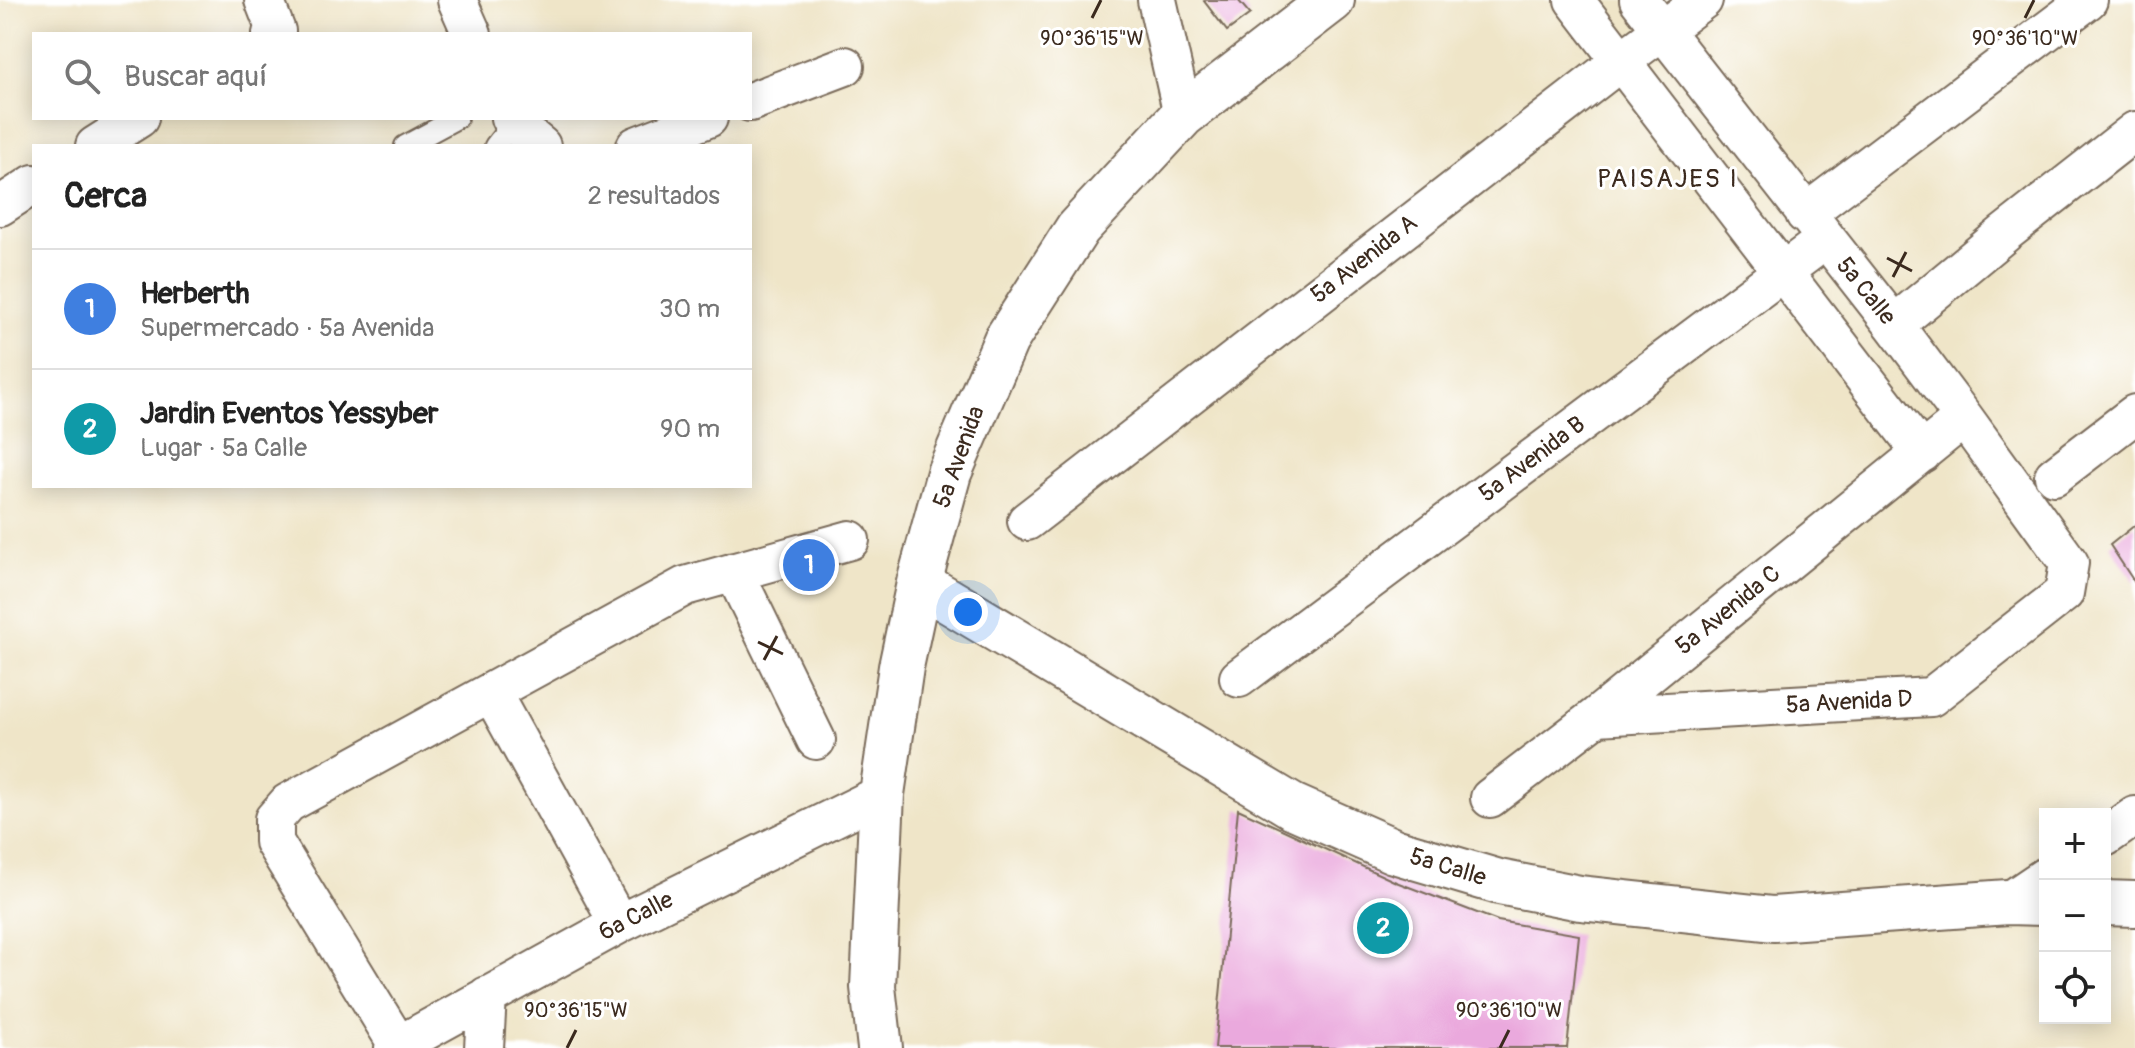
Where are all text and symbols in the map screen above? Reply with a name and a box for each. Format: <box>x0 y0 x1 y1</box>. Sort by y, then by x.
text: 90°36'15"W <box>1040 26 1144 51</box>
text: 90°36'10"W <box>1972 26 2078 51</box>
search box <box>32 32 752 120</box>
icon: search <box>60 54 104 98</box>
text: Buscar aquí <box>124 58 267 95</box>
district label: PAISAJES I <box>1597 163 1739 195</box>
text: Cerca <box>64 175 147 218</box>
text: 2 resultados <box>588 180 720 212</box>
street label: 5a Avenida A <box>1305 208 1423 310</box>
street label: 5a Calle <box>1830 251 1902 331</box>
text: Herberth <box>140 275 250 312</box>
text: 1 <box>85 293 95 325</box>
text: 30 m <box>659 293 720 325</box>
text: Supermercado · 5a Avenida <box>140 312 434 344</box>
text: Jardin Eventos Yessyber <box>140 395 439 432</box>
street label: 5a Avenida <box>927 402 991 512</box>
street label: 5a Avenida B <box>1473 410 1591 508</box>
text: 2 <box>83 413 97 445</box>
text: 90 m <box>660 413 720 445</box>
text: Lugar · 5a Calle <box>140 432 307 464</box>
pin: 1 <box>783 535 835 595</box>
street label: 5a Avenida C <box>1670 559 1786 661</box>
your location <box>948 592 988 632</box>
street label: 5a Avenida D <box>1785 684 1913 720</box>
map controls <box>2039 808 2111 1024</box>
button: + <box>2039 808 2111 880</box>
street label: 5a Calle <box>1406 842 1490 892</box>
button: − <box>2039 880 2111 952</box>
street label: 6a Calle <box>594 885 678 947</box>
pin: 2 <box>1357 898 1409 958</box>
button: locate <box>2039 952 2111 1024</box>
text: 90°36'15"W <box>524 998 628 1023</box>
text: 90°36'10"W <box>1456 998 1562 1023</box>

